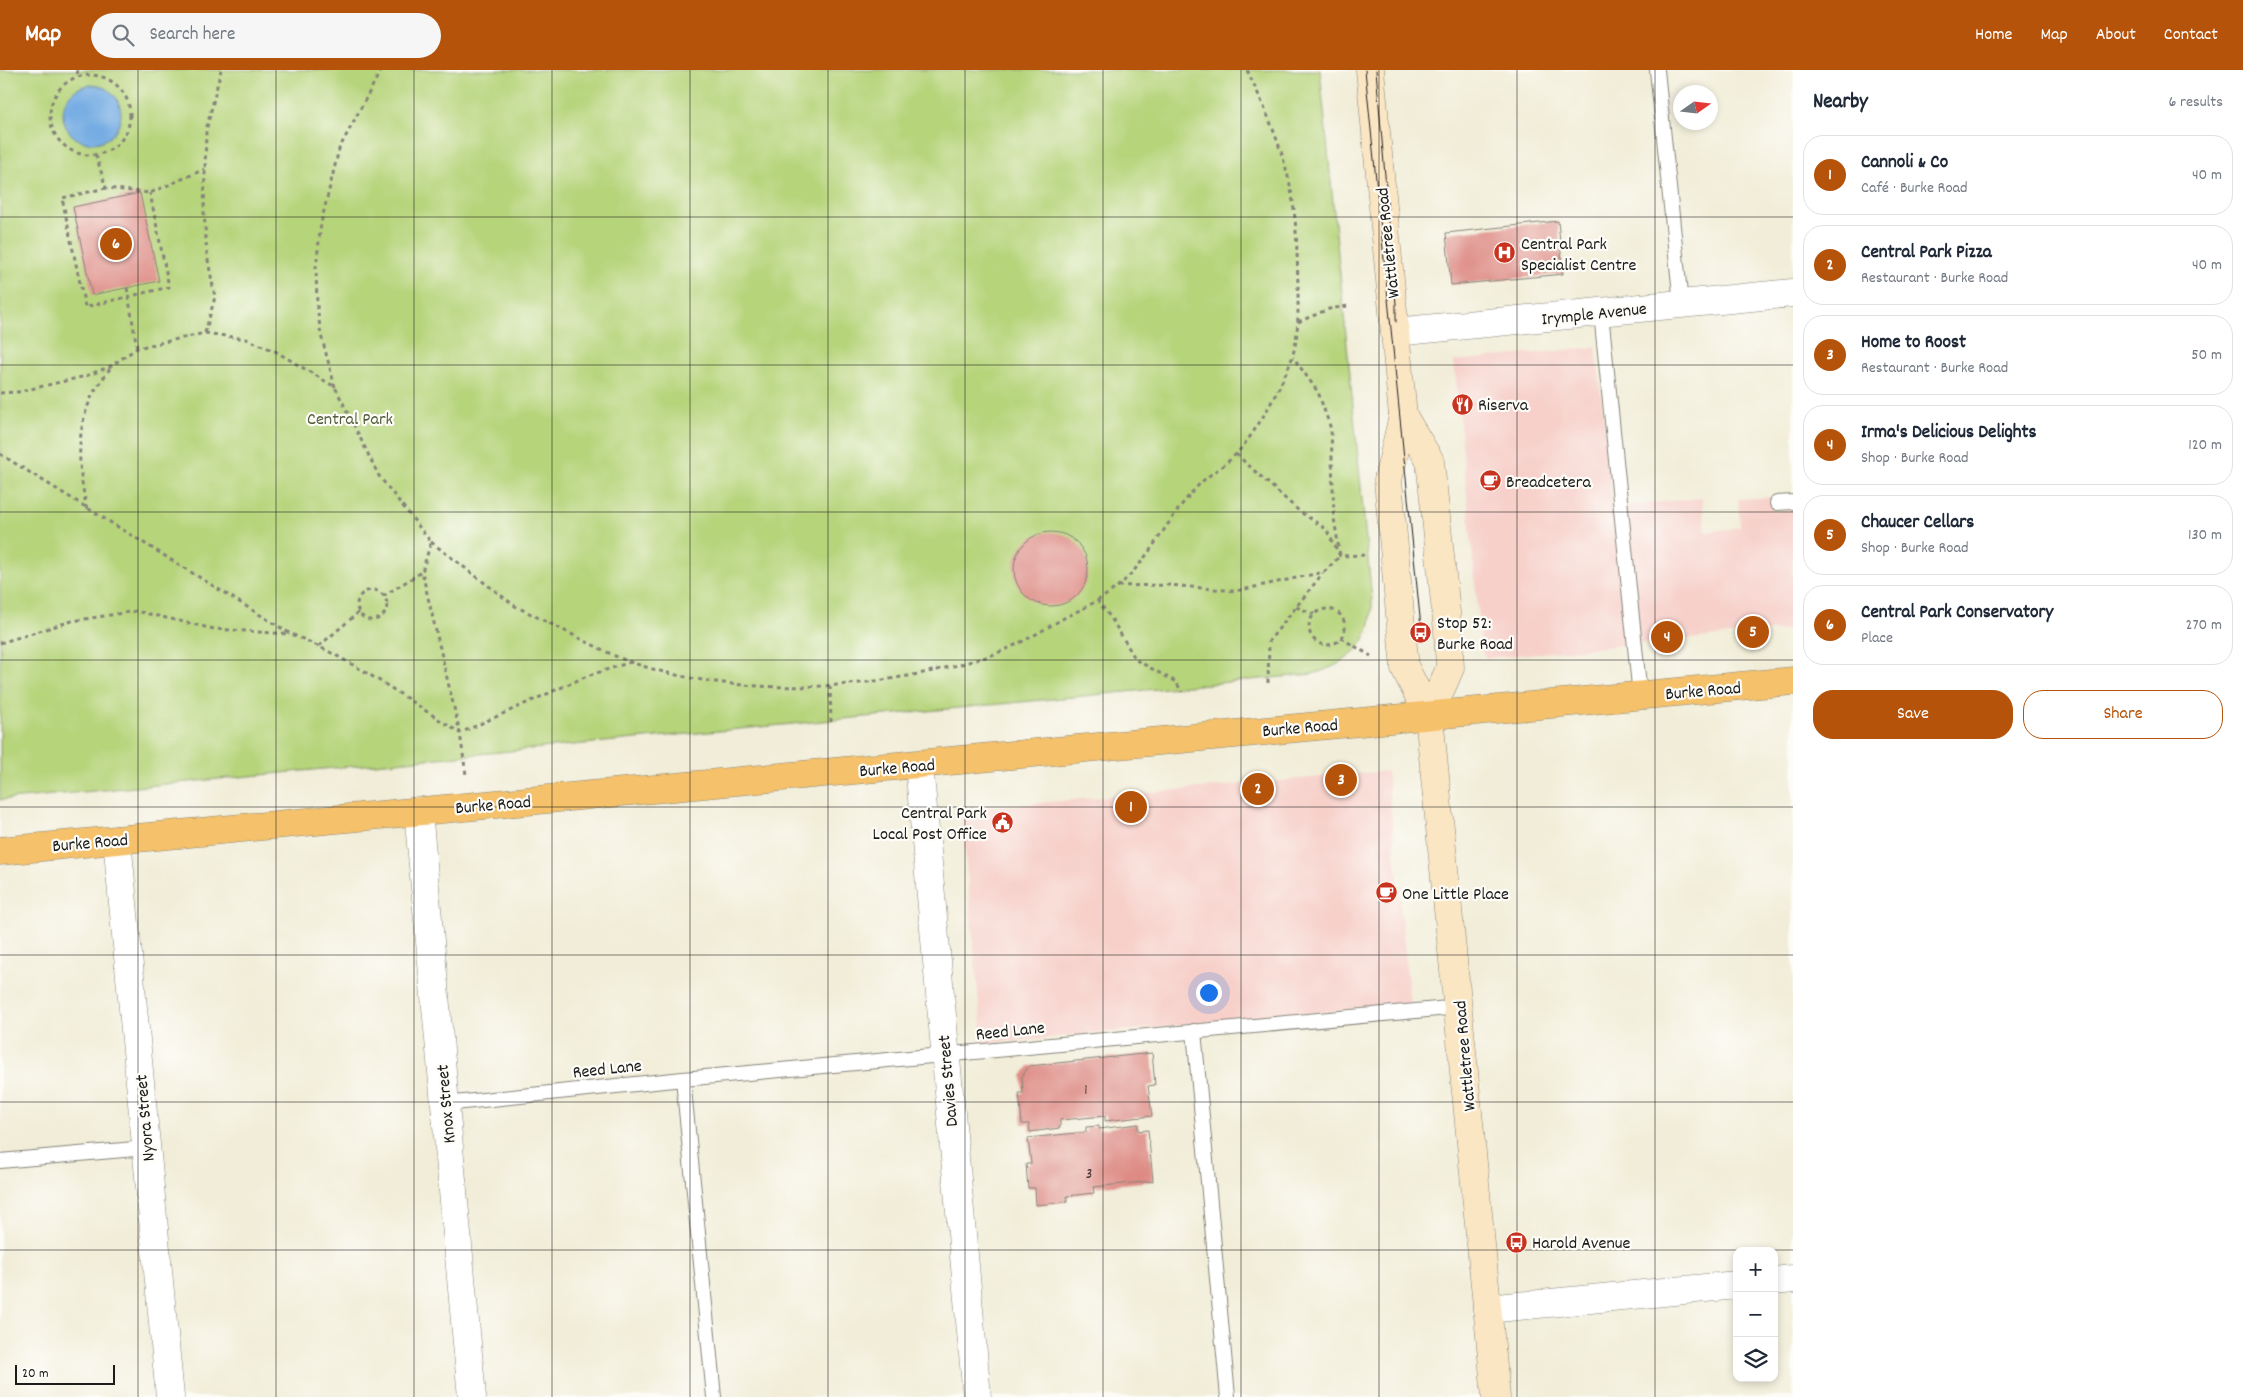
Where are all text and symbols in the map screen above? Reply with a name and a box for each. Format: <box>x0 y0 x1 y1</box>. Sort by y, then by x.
search box <box>91 13 441 58</box>
text: Map <box>25 18 61 52</box>
icon: search <box>109 21 137 49</box>
text: Search here <box>149 22 235 49</box>
text: Home <box>1975 23 2012 48</box>
text: Map <box>2040 23 2068 48</box>
text: About <box>2096 23 2136 48</box>
text: Contact <box>2164 23 2218 48</box>
north arrow <box>1673 85 1718 130</box>
text: Nearby <box>1813 88 1868 118</box>
text: 6 results <box>2168 91 2223 114</box>
text: Cannoli & Co <box>1861 150 1948 177</box>
text: 1 <box>1828 164 1832 187</box>
text: 40 m <box>2192 164 2222 187</box>
text: Café · Burke Road <box>1861 177 1968 200</box>
street label: Wattletree Road <box>1371 186 1408 299</box>
pin: 6 <box>100 225 132 263</box>
place label: Central Park Specialist Centre <box>1521 233 1636 279</box>
text: Central Park Pizza <box>1861 240 1992 267</box>
hospital icon: Central Park Specialist Centre <box>1493 241 1517 265</box>
text: 2 <box>1827 254 1834 277</box>
text: 40 m <box>2192 254 2222 277</box>
text: Restaurant · Burke Road <box>1861 267 2008 290</box>
street label: Irymple Avenue <box>1540 298 1648 333</box>
text: Home to Roost <box>1861 330 1966 357</box>
text: 3 <box>1826 344 1834 367</box>
text: 50 m <box>2191 344 2222 367</box>
text: Restaurant · Burke Road <box>1861 357 2008 380</box>
restaurant icon: Riserva <box>1450 392 1474 416</box>
place label: Riserva <box>1478 394 1529 419</box>
park label: Central Park <box>307 408 393 433</box>
text: Irma's Delicious Delights <box>1861 420 2036 447</box>
text: 4 <box>1827 434 1833 457</box>
text: 120 m <box>2188 434 2222 457</box>
text: Shop · Burke Road <box>1861 447 1968 470</box>
cafe icon: Breadcetera <box>1478 469 1502 493</box>
place label: Breadcetera <box>1506 471 1591 496</box>
text: Chaucer Cellars <box>1861 510 1974 537</box>
text: 5 <box>1826 524 1834 547</box>
text: 130 m <box>2188 524 2222 547</box>
text: Shop · Burke Road <box>1861 537 1968 560</box>
text: Central Park Conservatory <box>1861 600 2053 627</box>
place label: Stop 52: Burke Road <box>1437 612 1513 658</box>
pin: 5 <box>1737 613 1769 651</box>
text: 6 <box>1826 614 1834 637</box>
text: 270 m <box>2186 614 2222 637</box>
pin: 4 <box>1651 618 1683 656</box>
bus stop icon: Stop 52: Burke Road <box>1409 620 1433 644</box>
text: Place <box>1861 627 1893 650</box>
street label: Burke Road <box>1664 677 1742 708</box>
button: Save <box>1813 690 2013 739</box>
button: Share <box>2023 690 2223 739</box>
street label: Burke Road <box>1261 714 1339 745</box>
street label: Burke Road <box>858 754 936 785</box>
pin: 3 <box>1325 761 1357 799</box>
pin: 2 <box>1242 770 1274 808</box>
pin: 1 <box>1115 788 1147 826</box>
street label: Burke Road <box>454 791 532 822</box>
place label: Central Park Local Post Office <box>873 802 987 848</box>
public building icon: Central Park Local Post Office <box>991 810 1015 834</box>
street label: Burke Road <box>51 829 129 860</box>
cafe icon: One Little Place <box>1374 881 1398 905</box>
place label: One Little Place <box>1402 883 1509 908</box>
your location <box>1196 980 1222 1006</box>
street label: Wattletree Road <box>1449 999 1484 1112</box>
street label: Reed Lane <box>975 1016 1046 1049</box>
street label: Davies Street <box>933 1034 966 1128</box>
street label: Reed Lane <box>572 1054 643 1087</box>
street label: Knox Street <box>432 1063 463 1144</box>
street label: Nyora Street <box>130 1073 163 1162</box>
house number: 1 <box>1084 1080 1088 1102</box>
house number: 3 <box>1086 1164 1092 1186</box>
bus stop icon: Harold Avenue <box>1504 1230 1528 1254</box>
place label: Harold Avenue <box>1532 1232 1631 1257</box>
map controls <box>1733 1247 1778 1382</box>
button: + <box>1733 1247 1778 1292</box>
button: − <box>1733 1292 1778 1337</box>
button: layers <box>1733 1337 1778 1382</box>
scale bar <box>15 1362 115 1385</box>
text: 20 m <box>22 1364 49 1384</box>

